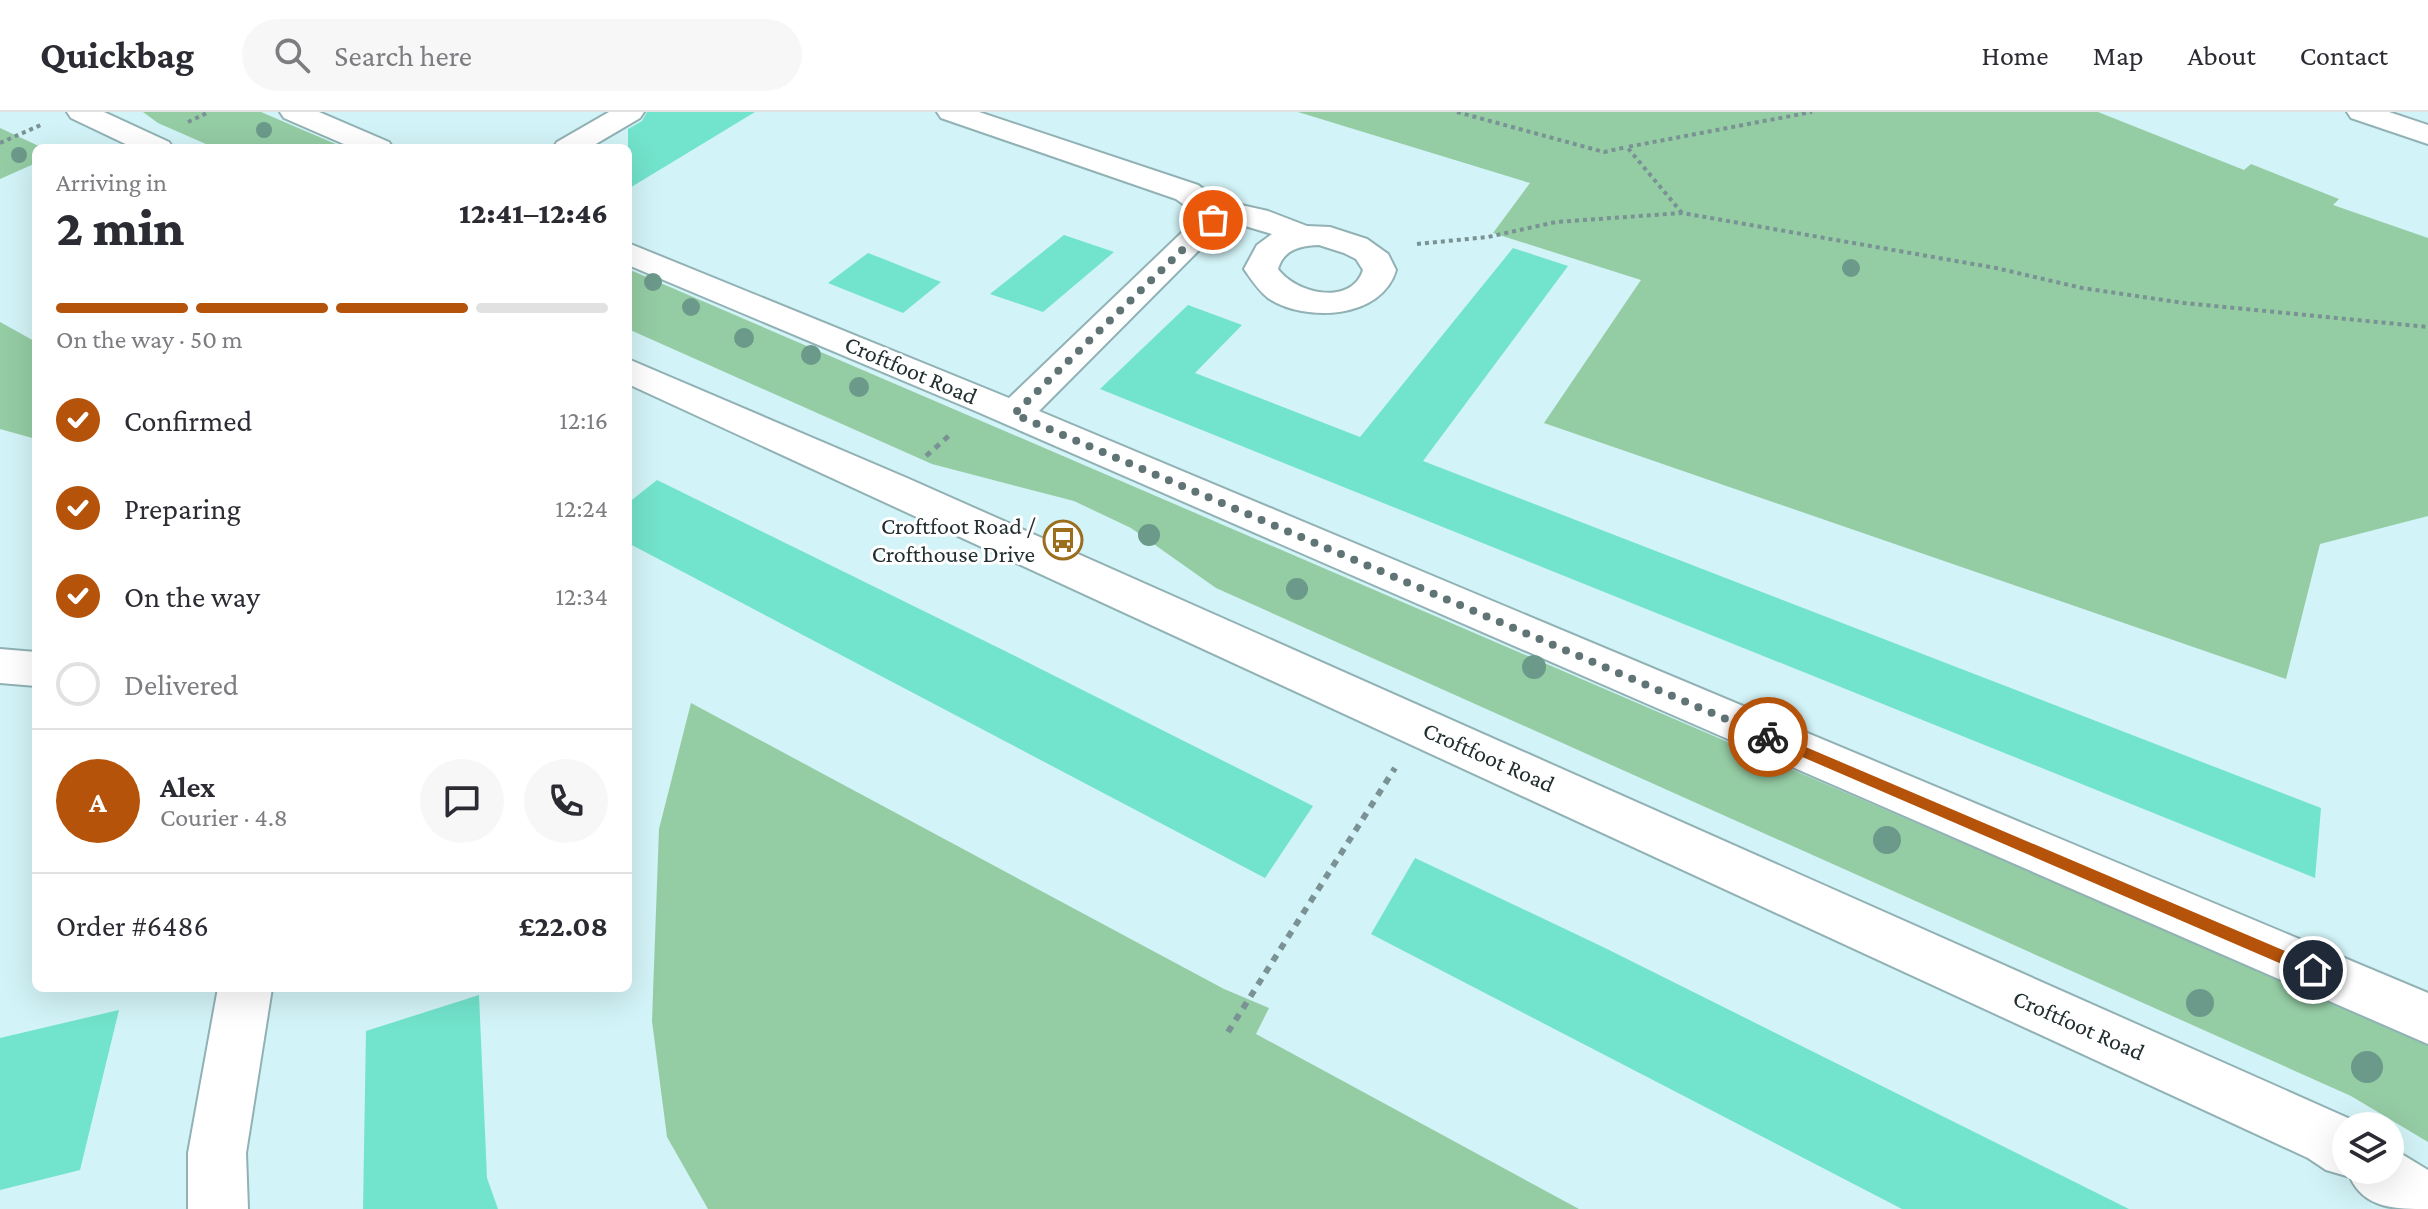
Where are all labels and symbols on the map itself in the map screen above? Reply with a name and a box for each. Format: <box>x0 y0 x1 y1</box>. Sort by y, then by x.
pin <box>1179 186 1247 254</box>
street label: Croftfoot Road <box>841 330 982 410</box>
place label: Croftfoot Road / Crofthouse Drive <box>872 512 1036 567</box>
bus stop icon: Croftfoot Road / Crofthouse Drive <box>1042 519 1084 561</box>
courier <box>1728 697 1808 777</box>
street label: Croftfoot Road <box>1419 716 1559 798</box>
pin <box>2279 936 2347 1004</box>
street label: Croftfoot Road <box>2009 984 2149 1066</box>

